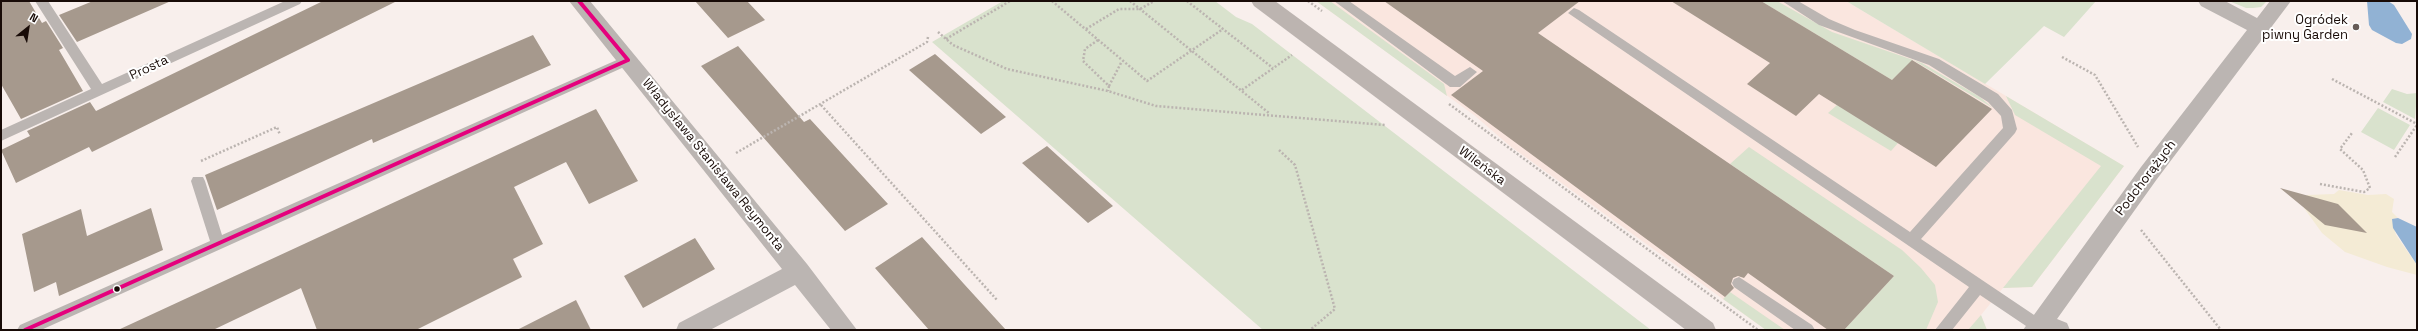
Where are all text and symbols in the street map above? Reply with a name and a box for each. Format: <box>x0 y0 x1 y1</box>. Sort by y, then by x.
north arrow <box>8 8 48 48</box>
text: N <box>27 10 41 26</box>
place label: Ogródek piwny Garden <box>2262 12 2348 43</box>
marker: Ogródek piwny Garden <box>2351 22 2361 32</box>
street label: Prosta <box>127 52 171 84</box>
street label: Władysława Stanisława Reymonta <box>639 76 787 254</box>
street label: Podchorążych <box>2113 137 2179 219</box>
street label: Wileńska <box>1456 143 1508 189</box>
unlabelled marker <box>112 284 122 294</box>

